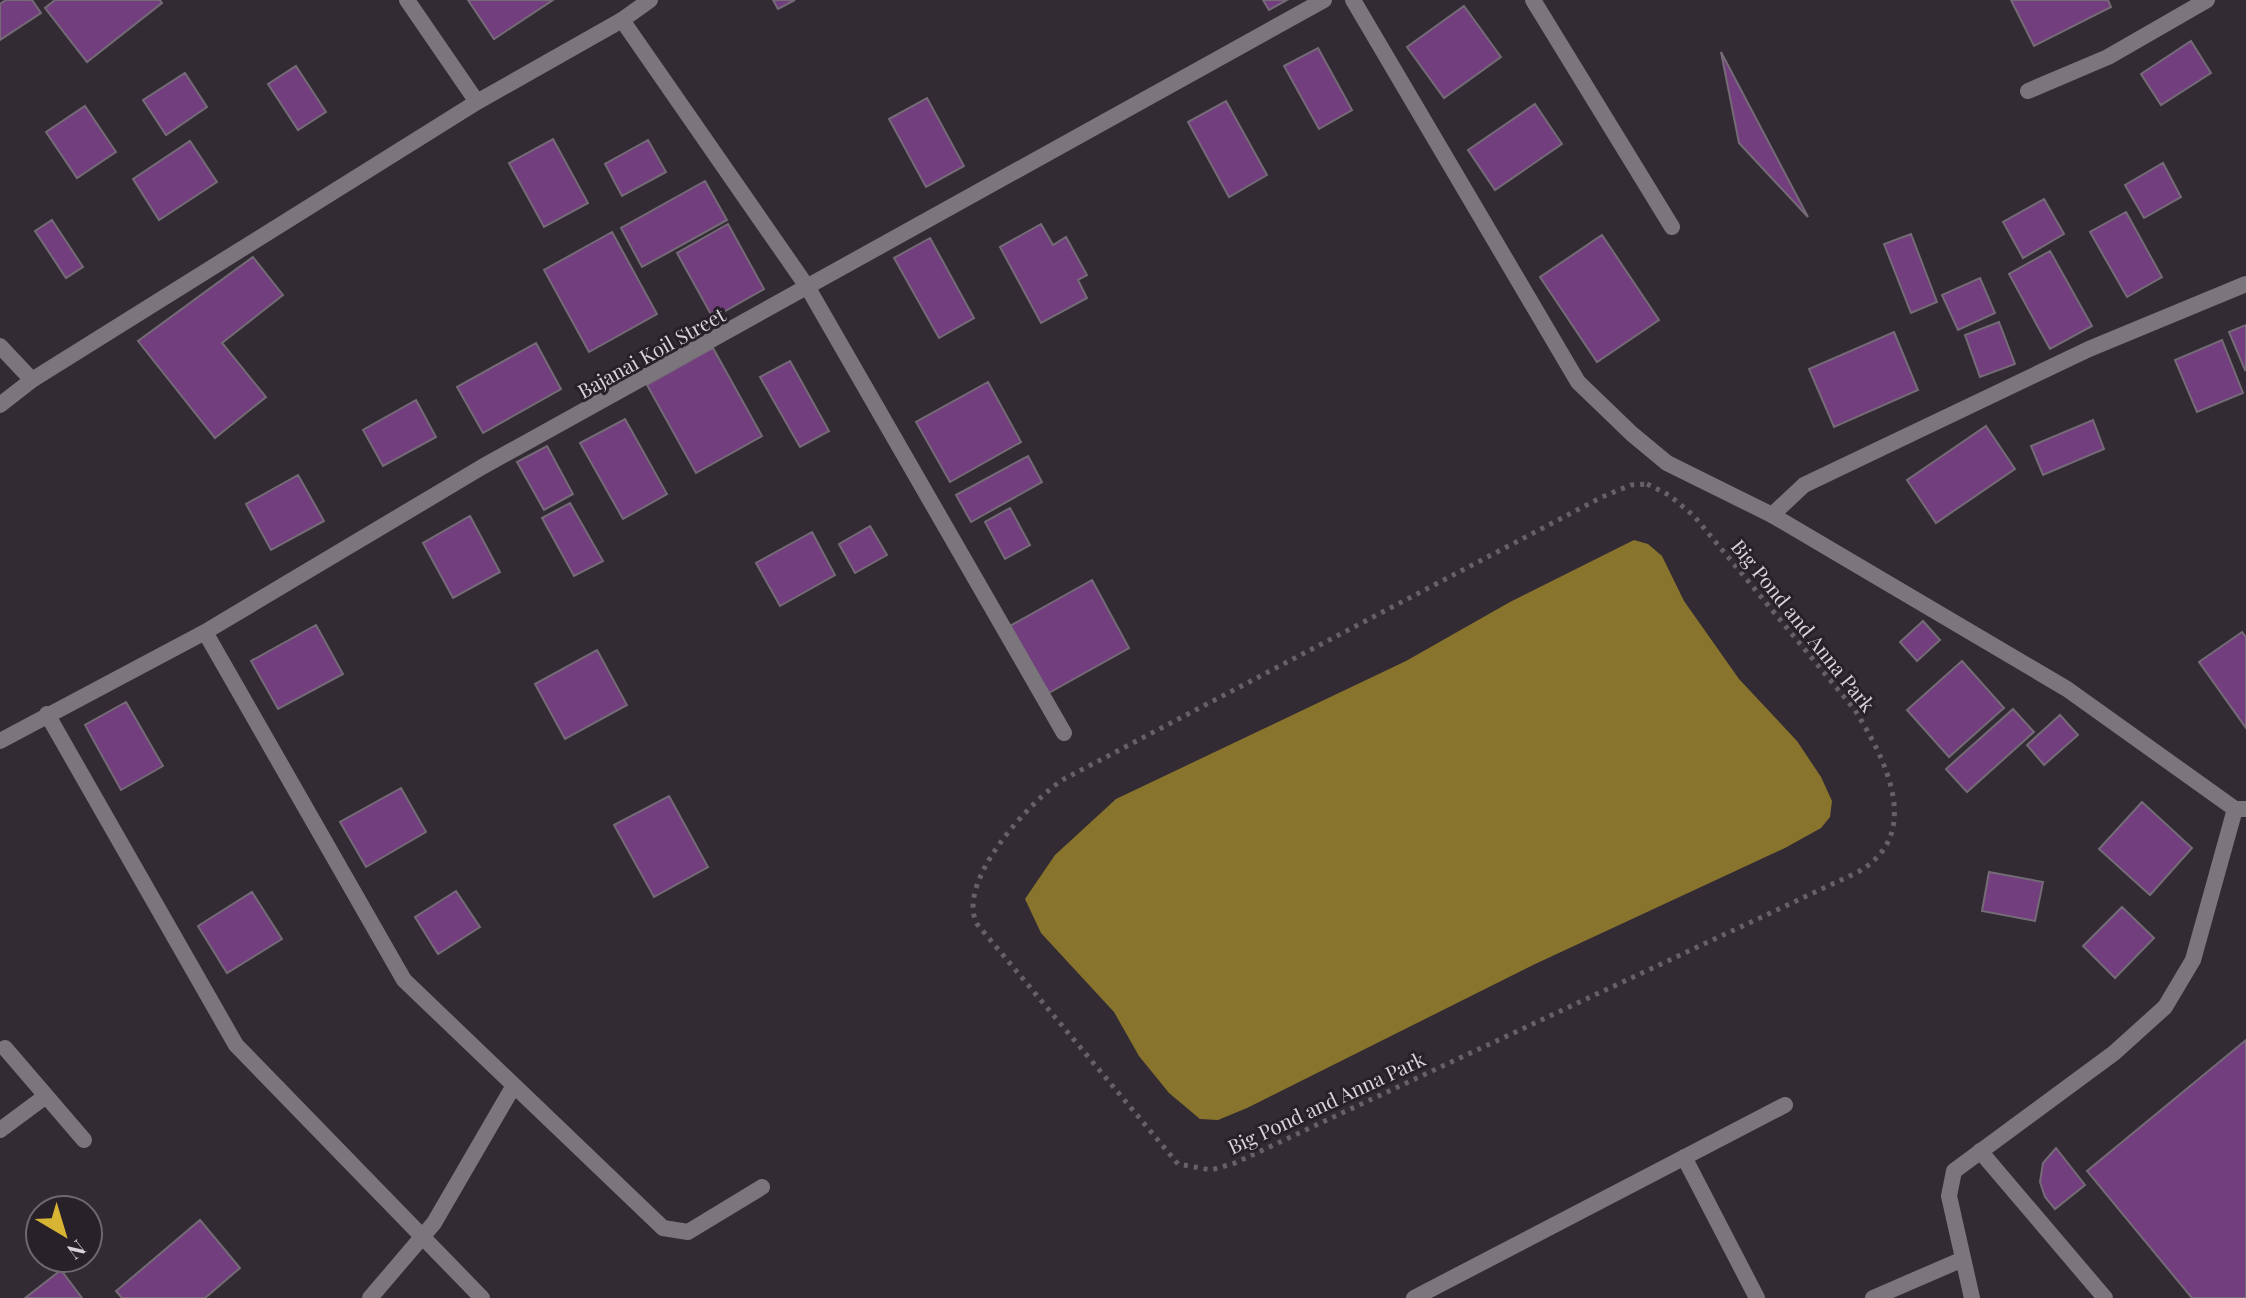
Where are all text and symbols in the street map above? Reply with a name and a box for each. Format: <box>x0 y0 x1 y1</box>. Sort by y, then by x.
street label: Bajanai Koil Street <box>572 300 730 404</box>
street label: Big Pond and Anna Park <box>1726 533 1882 717</box>
street label: Big Pond and Anna Park <box>1223 1044 1429 1160</box>
north arrow <box>24 1194 104 1274</box>
text: N <box>61 1234 92 1267</box>

